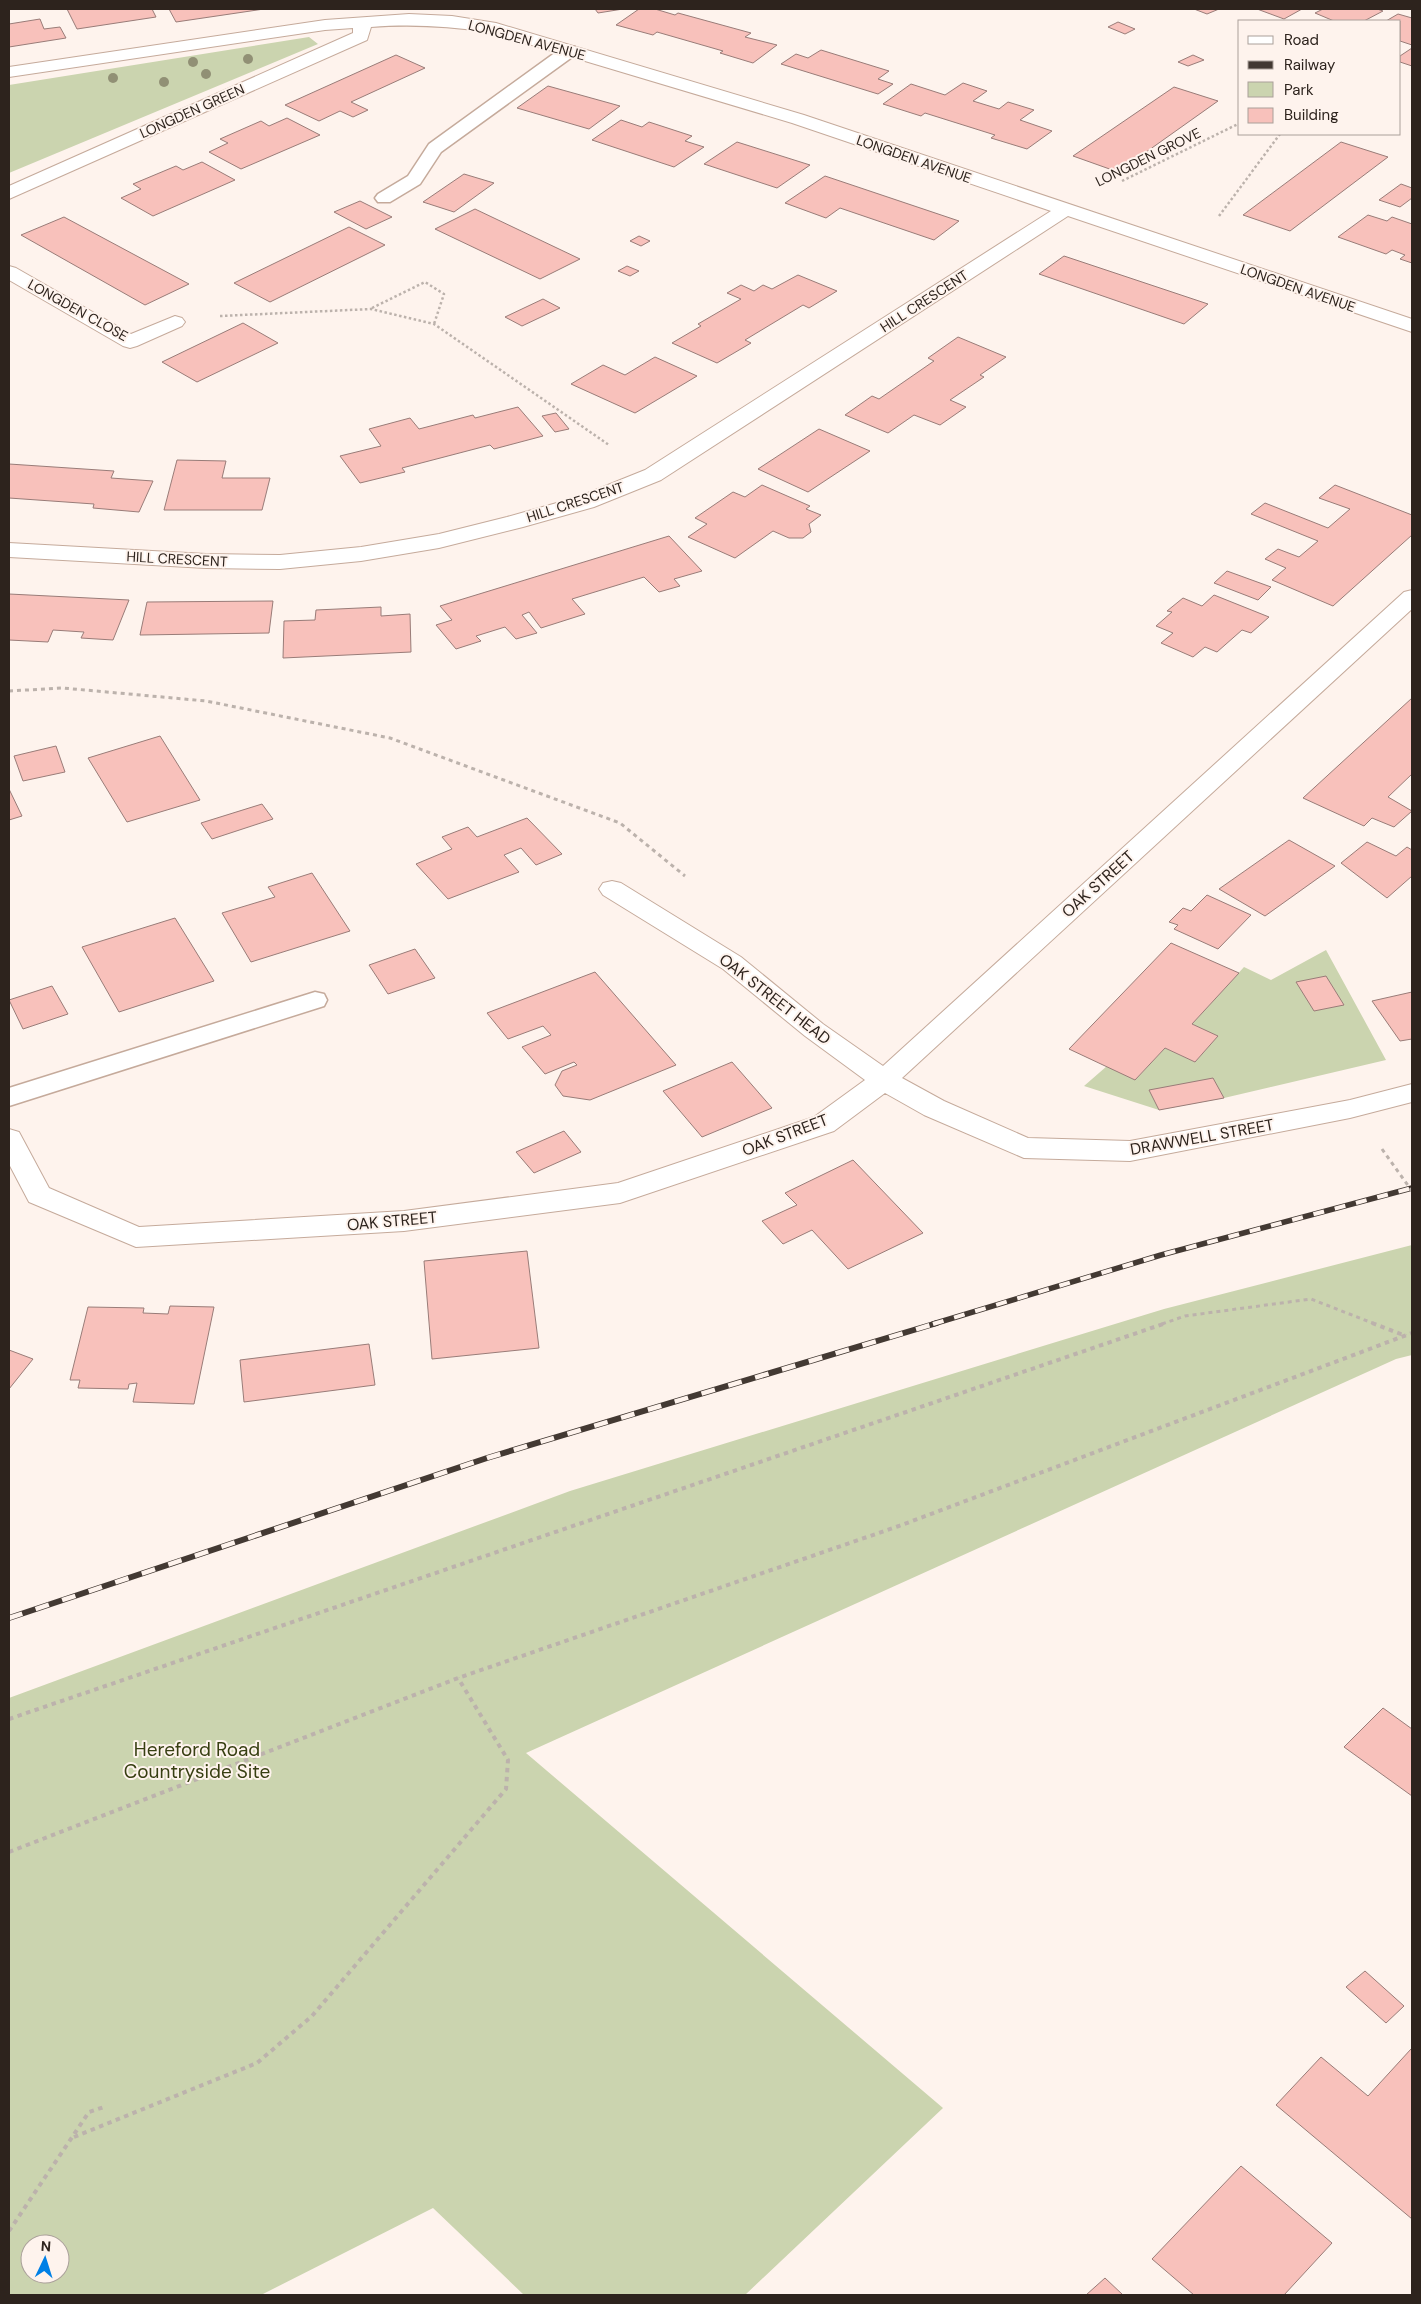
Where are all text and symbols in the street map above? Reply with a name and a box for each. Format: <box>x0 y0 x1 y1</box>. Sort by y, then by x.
street label: LONGDEN AVENUE <box>466 16 588 64</box>
legend <box>1238 20 1401 135</box>
text: Road <box>1284 30 1319 50</box>
text: Railway <box>1284 55 1336 75</box>
street label: LONGDEN GREEN <box>137 80 247 142</box>
text: Park <box>1284 80 1314 100</box>
text: Building <box>1284 105 1339 125</box>
street label: LONGDEN GROVE <box>1092 124 1204 190</box>
street label: LONGDEN AVENUE <box>854 131 974 187</box>
street label: LONGDEN AVENUE <box>1238 260 1358 316</box>
street label: HILL CRESCENT <box>877 266 971 336</box>
street label: LONGDEN CLOSE <box>25 275 131 345</box>
street label: HILL CRESCENT <box>524 478 626 526</box>
street label: HILL CRESCENT <box>126 547 228 571</box>
street label: OAK STREET <box>1057 846 1139 922</box>
street label: OAK STREET HEAD <box>715 949 835 1049</box>
street label: OAK STREET <box>739 1109 831 1161</box>
street label: DRAWWELL STREET <box>1128 1114 1276 1160</box>
street label: OAK STREET <box>346 1207 438 1235</box>
park label: Hereford Road Countryside Site <box>124 1737 270 1784</box>
north arrow <box>20 2234 70 2284</box>
text: N <box>40 2237 52 2255</box>

